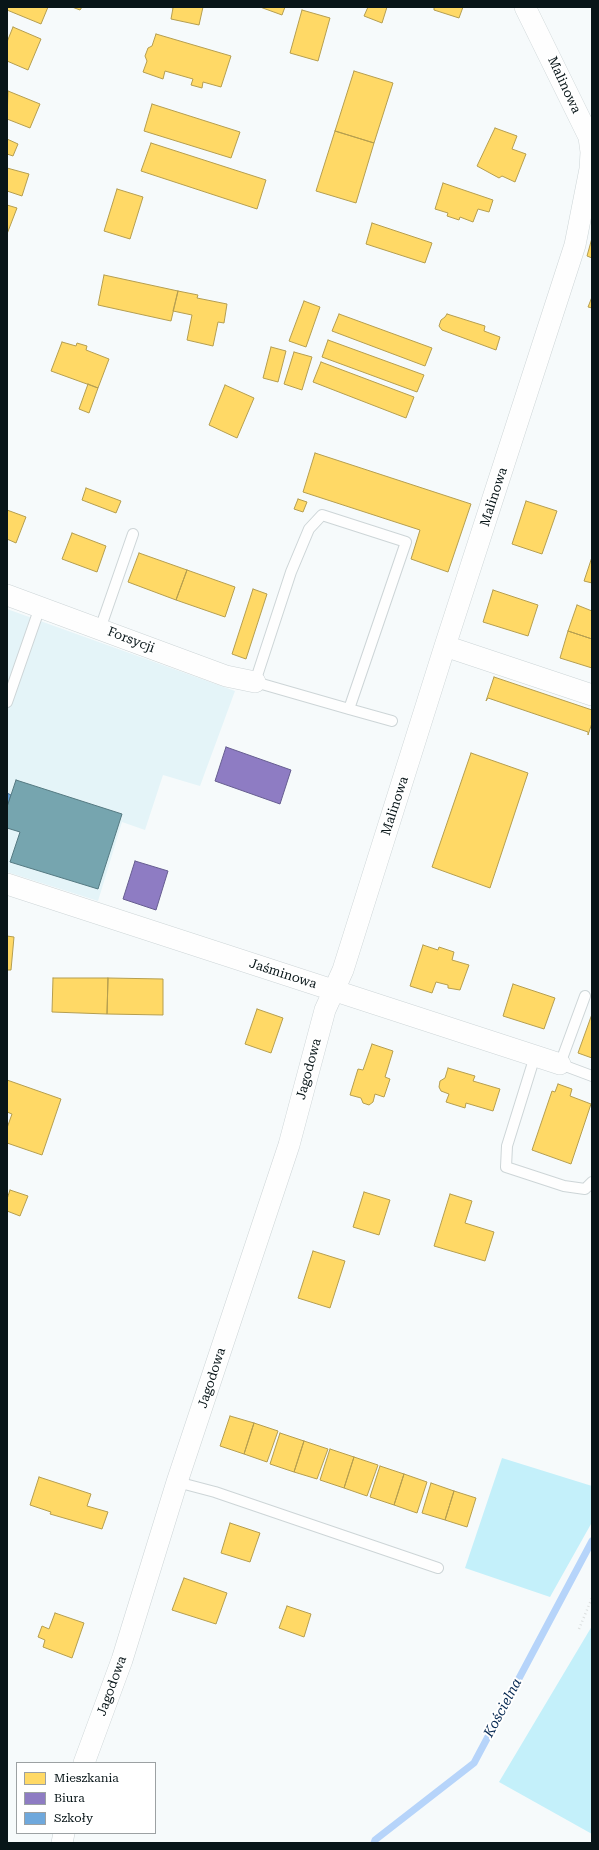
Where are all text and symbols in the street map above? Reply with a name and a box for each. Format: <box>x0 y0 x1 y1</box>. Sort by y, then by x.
street label: Malinowa <box>544 54 584 116</box>
street label: Malinowa <box>477 465 511 529</box>
street label: Forsycji <box>105 624 157 656</box>
street label: Malinowa <box>378 774 412 838</box>
street label: Jaśminowa <box>247 956 319 992</box>
street label: Jagodowa <box>293 1037 325 1101</box>
street label: Jagodowa <box>195 1346 229 1410</box>
street label: Jagodowa <box>94 1654 130 1718</box>
water label: Kościelna <box>480 1676 526 1740</box>
legend <box>16 1762 156 1834</box>
text: Mieszkania <box>54 1771 119 1785</box>
text: Biura <box>54 1791 85 1805</box>
text: Szkoły <box>54 1811 93 1825</box>

